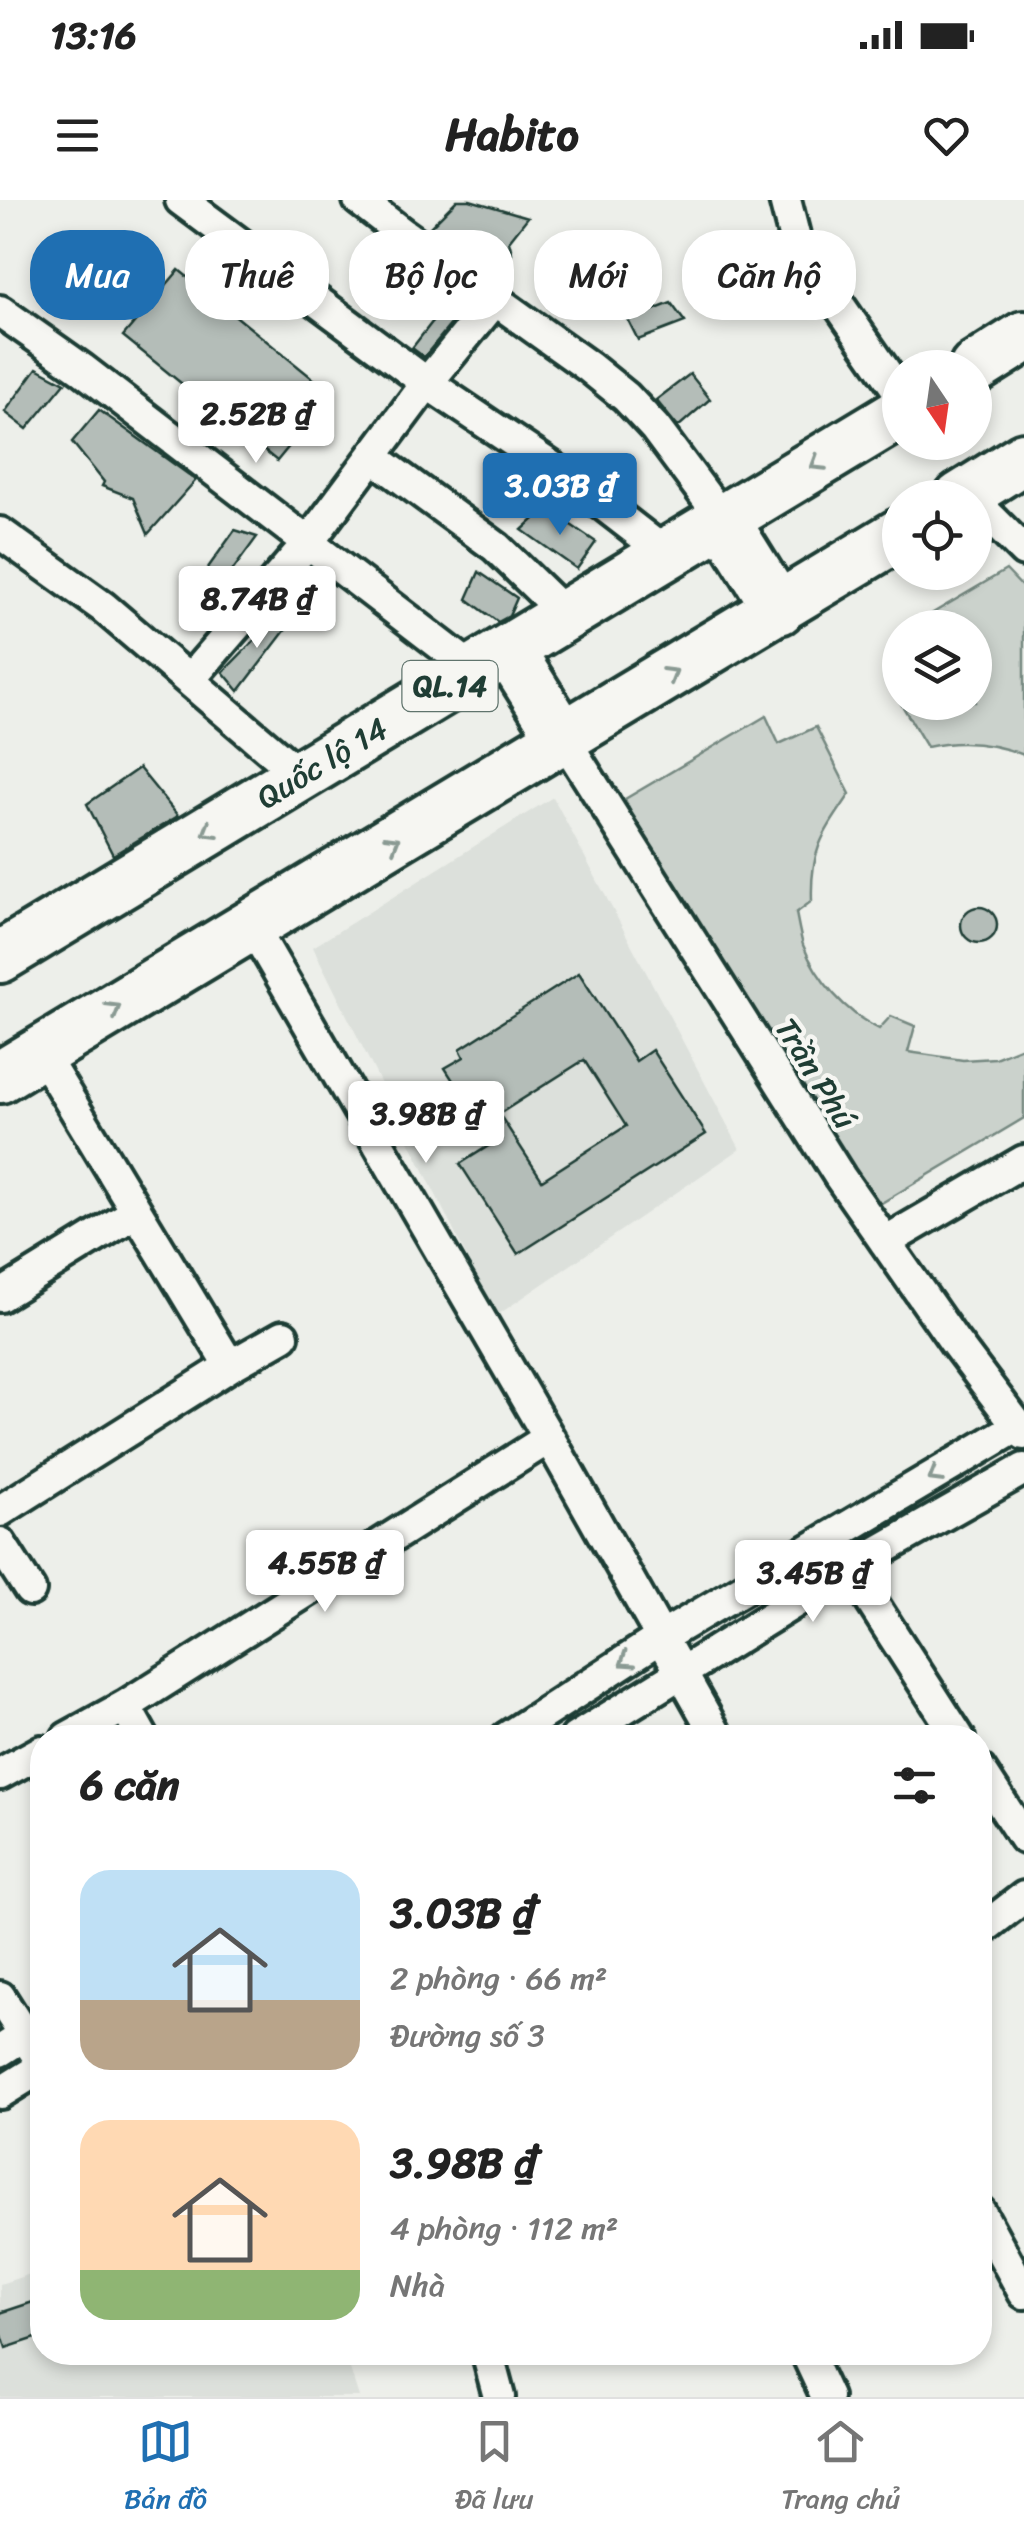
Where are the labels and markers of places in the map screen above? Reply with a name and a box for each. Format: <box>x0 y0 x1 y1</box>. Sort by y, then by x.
pin: 2.52B ₫ <box>164 381 348 466</box>
pin: 3.03B ₫ <box>468 453 652 538</box>
pin: 8.74B ₫ <box>165 566 349 651</box>
pin: 3.98B ₫ <box>334 1081 518 1166</box>
pin: 4.55B ₫ <box>233 1530 417 1615</box>
pin: 3.45B ₫ <box>721 1540 905 1625</box>

